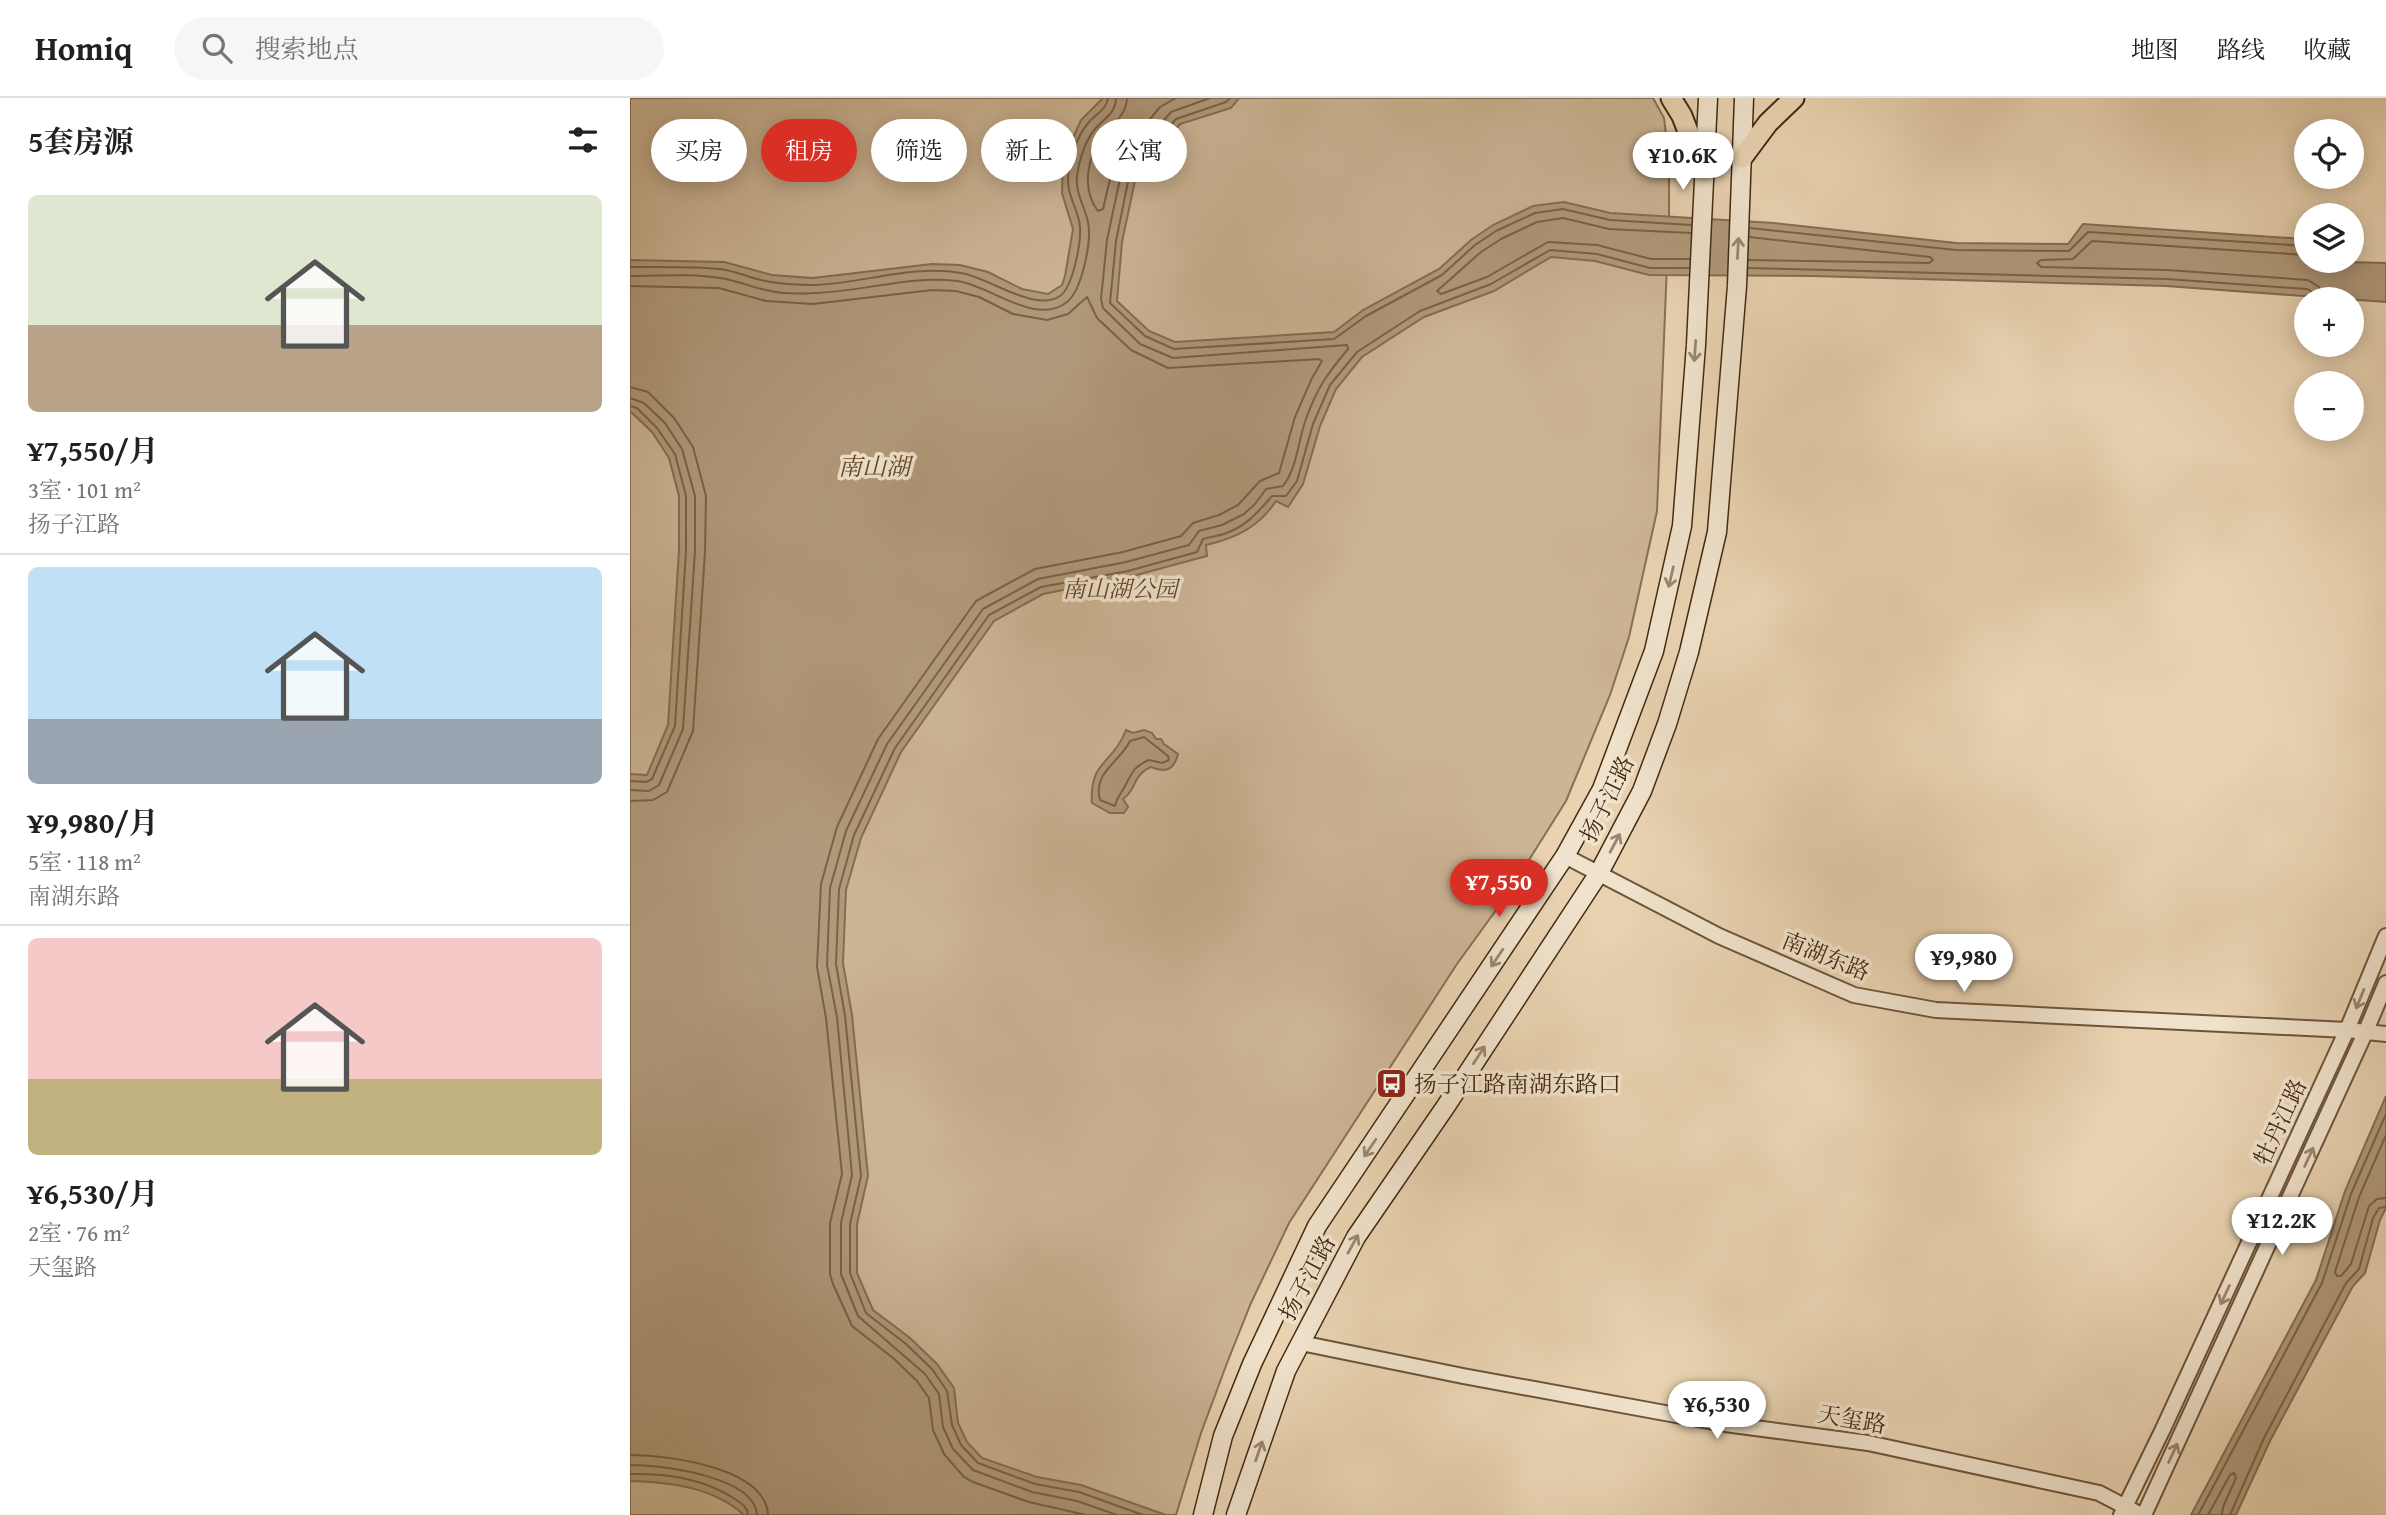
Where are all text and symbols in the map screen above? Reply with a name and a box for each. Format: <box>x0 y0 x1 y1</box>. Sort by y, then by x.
search box <box>174 17 664 80</box>
text: Homiq <box>35 24 132 72</box>
icon: search <box>198 29 236 67</box>
text: 搜索地点 <box>254 29 358 68</box>
text: 地图 <box>2131 32 2179 67</box>
text: 路线 <box>2217 32 2265 67</box>
text: 收藏 <box>2303 32 2351 67</box>
text: 5套房源 <box>28 119 134 163</box>
chip: 买房 <box>651 119 747 182</box>
chip: 租房 <box>761 119 857 182</box>
chip: 筛选 <box>871 119 967 182</box>
chip: 新上 <box>981 119 1077 182</box>
chip: 公寓 <box>1091 119 1187 182</box>
map controls <box>2294 119 2364 441</box>
button: locate <box>2294 119 2364 189</box>
icon: filters <box>564 121 602 159</box>
pin: ¥10.6K <box>1626 132 1740 192</box>
text: ¥10.6K <box>1649 138 1717 171</box>
button: layers <box>2294 203 2364 273</box>
one-way arrow <box>1732 237 1745 260</box>
icon: home <box>252 241 378 367</box>
button: + <box>2294 287 2364 357</box>
one-way arrow <box>1688 339 1701 362</box>
button: − <box>2294 371 2364 441</box>
text: ¥7,550/月 <box>28 428 159 472</box>
water label: 南山湖 <box>838 449 914 484</box>
text: 3室 · 101 m² <box>28 473 141 506</box>
text: 扬子江路 <box>28 507 120 540</box>
one-way arrow <box>1664 565 1677 588</box>
park label: 南山湖公园 <box>1063 572 1182 605</box>
icon: home <box>252 613 378 739</box>
street label: 扬子江路 <box>1572 750 1642 847</box>
text: ¥9,980/月 <box>28 800 159 844</box>
one-way arrow <box>1608 833 1622 853</box>
text: 5室 · 118 m² <box>28 845 141 878</box>
pin: ¥7,550 <box>1442 860 1556 919</box>
text: ¥7,550 <box>1466 865 1532 898</box>
text: 南湖东路 <box>28 879 120 912</box>
street label: 南湖东路 <box>1777 923 1875 988</box>
pin: ¥9,980 <box>1907 934 2021 994</box>
text: ¥9,980 <box>1931 940 1997 973</box>
one-way arrow <box>1489 948 1503 968</box>
icon: home <box>252 984 378 1110</box>
one-way arrow <box>2353 988 2366 1009</box>
one-way arrow <box>1472 1046 1487 1065</box>
bus stop icon: 扬子江路南湖东路口 <box>1374 1067 1408 1101</box>
place label: 扬子江路南湖东路口 <box>1414 1067 1621 1100</box>
street label: 牡丹江路 <box>2245 1073 2314 1170</box>
one-way arrow <box>1363 1138 1377 1157</box>
one-way arrow <box>2303 1147 2316 1169</box>
text: ¥6,530/月 <box>28 1171 159 1215</box>
pin: ¥12.2K <box>2225 1198 2339 1257</box>
text: ¥12.2K <box>2248 1203 2316 1236</box>
text: 2室 · 76 m² <box>28 1216 130 1249</box>
street label: 扬子江路 <box>1270 1229 1343 1326</box>
one-way arrow <box>1347 1234 1360 1255</box>
text: 天玺路 <box>28 1250 97 1283</box>
one-way arrow <box>2218 1284 2231 1305</box>
pin: ¥6,530 <box>1660 1382 1774 1441</box>
text: ¥6,530 <box>1684 1387 1750 1420</box>
street label: 天玺路 <box>1815 1396 1889 1441</box>
one-way arrow <box>1254 1440 1266 1462</box>
one-way arrow <box>2167 1443 2180 1465</box>

